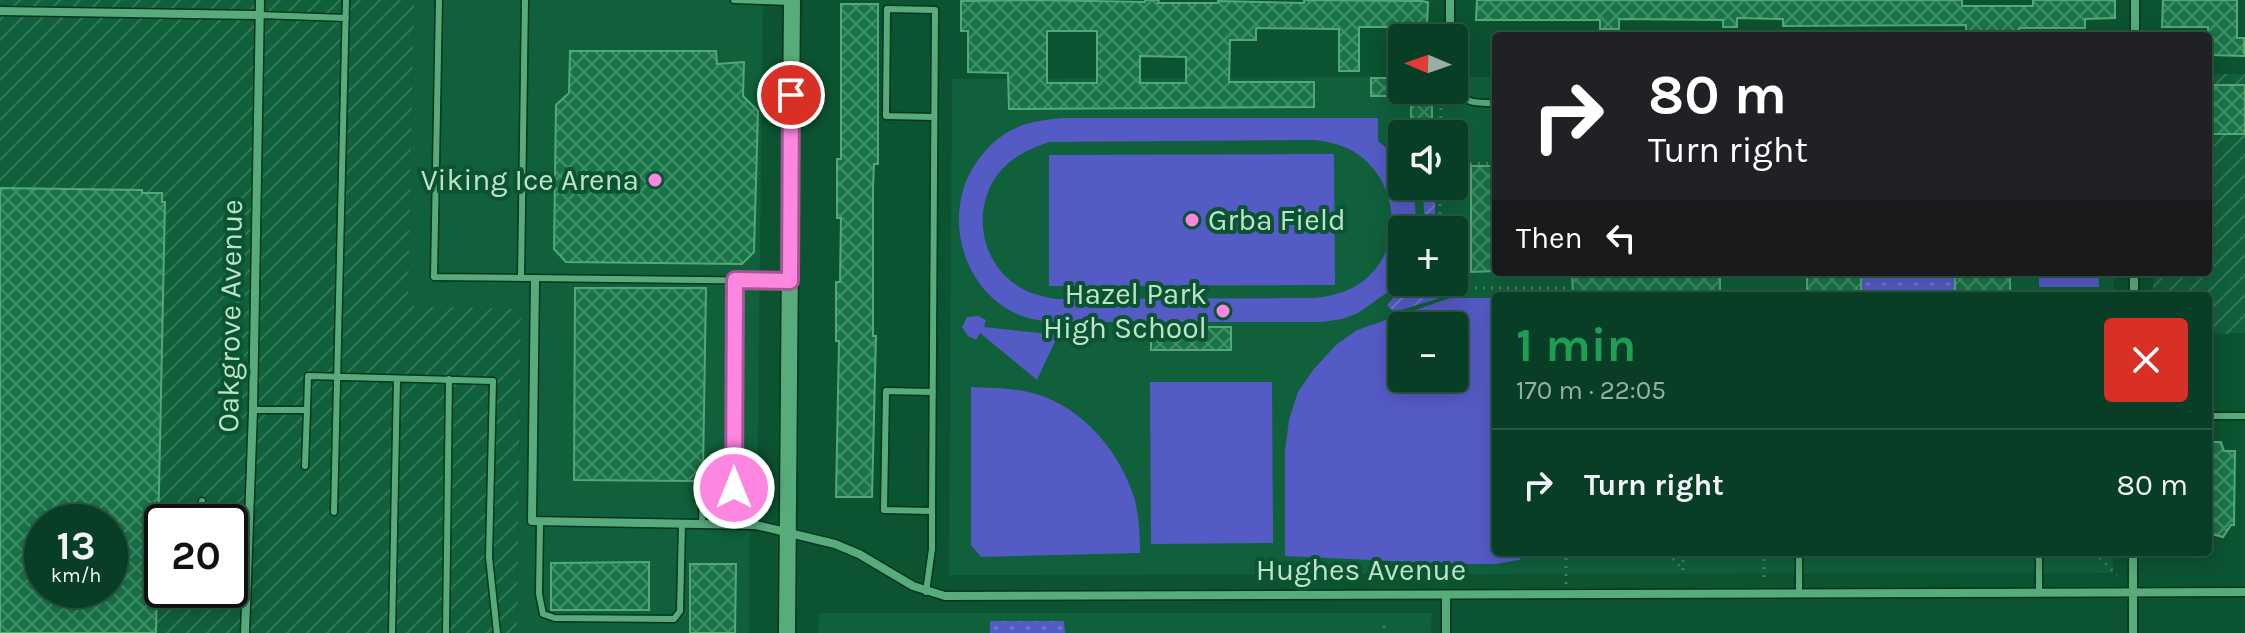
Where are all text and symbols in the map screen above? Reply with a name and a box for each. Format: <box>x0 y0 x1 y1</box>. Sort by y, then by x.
north arrow <box>1388 24 1468 104</box>
map controls <box>1388 24 1468 392</box>
pin <box>757 61 825 129</box>
text: 80 m <box>1648 62 1787 127</box>
icon: right <box>1516 64 1620 168</box>
icon: arrive <box>769 73 813 117</box>
button: sound <box>1388 120 1468 200</box>
text: Turn right <box>1648 129 1808 171</box>
place label: Viking Ice Arena <box>421 162 639 198</box>
marker: Viking Ice Arena <box>646 171 664 189</box>
street label: Oakgrove Avenue <box>210 199 250 433</box>
place label: Grba Field <box>1208 202 1346 238</box>
marker: Grba Field <box>1183 211 1201 229</box>
button: + <box>1388 216 1468 296</box>
icon: left <box>1599 216 1643 260</box>
text: Then <box>1516 220 1583 256</box>
place label: Hazel Park High School <box>1043 276 1207 346</box>
marker: Hazel Park High School <box>1214 302 1232 320</box>
button: − <box>1388 312 1468 392</box>
text: 1 min <box>1516 317 1636 373</box>
button: close <box>2104 318 2188 402</box>
text: 170 m · 22:05 <box>1516 375 1666 406</box>
position arrow <box>692 446 776 530</box>
icon: right <box>1516 463 1560 507</box>
text: Turn right <box>1584 467 1724 503</box>
text: 80 m <box>2117 467 2188 503</box>
speed limit sign: 20 <box>144 504 248 608</box>
text: 13 <box>56 522 96 569</box>
street label: Hughes Avenue <box>1256 552 1466 588</box>
text: km/h <box>51 564 101 587</box>

